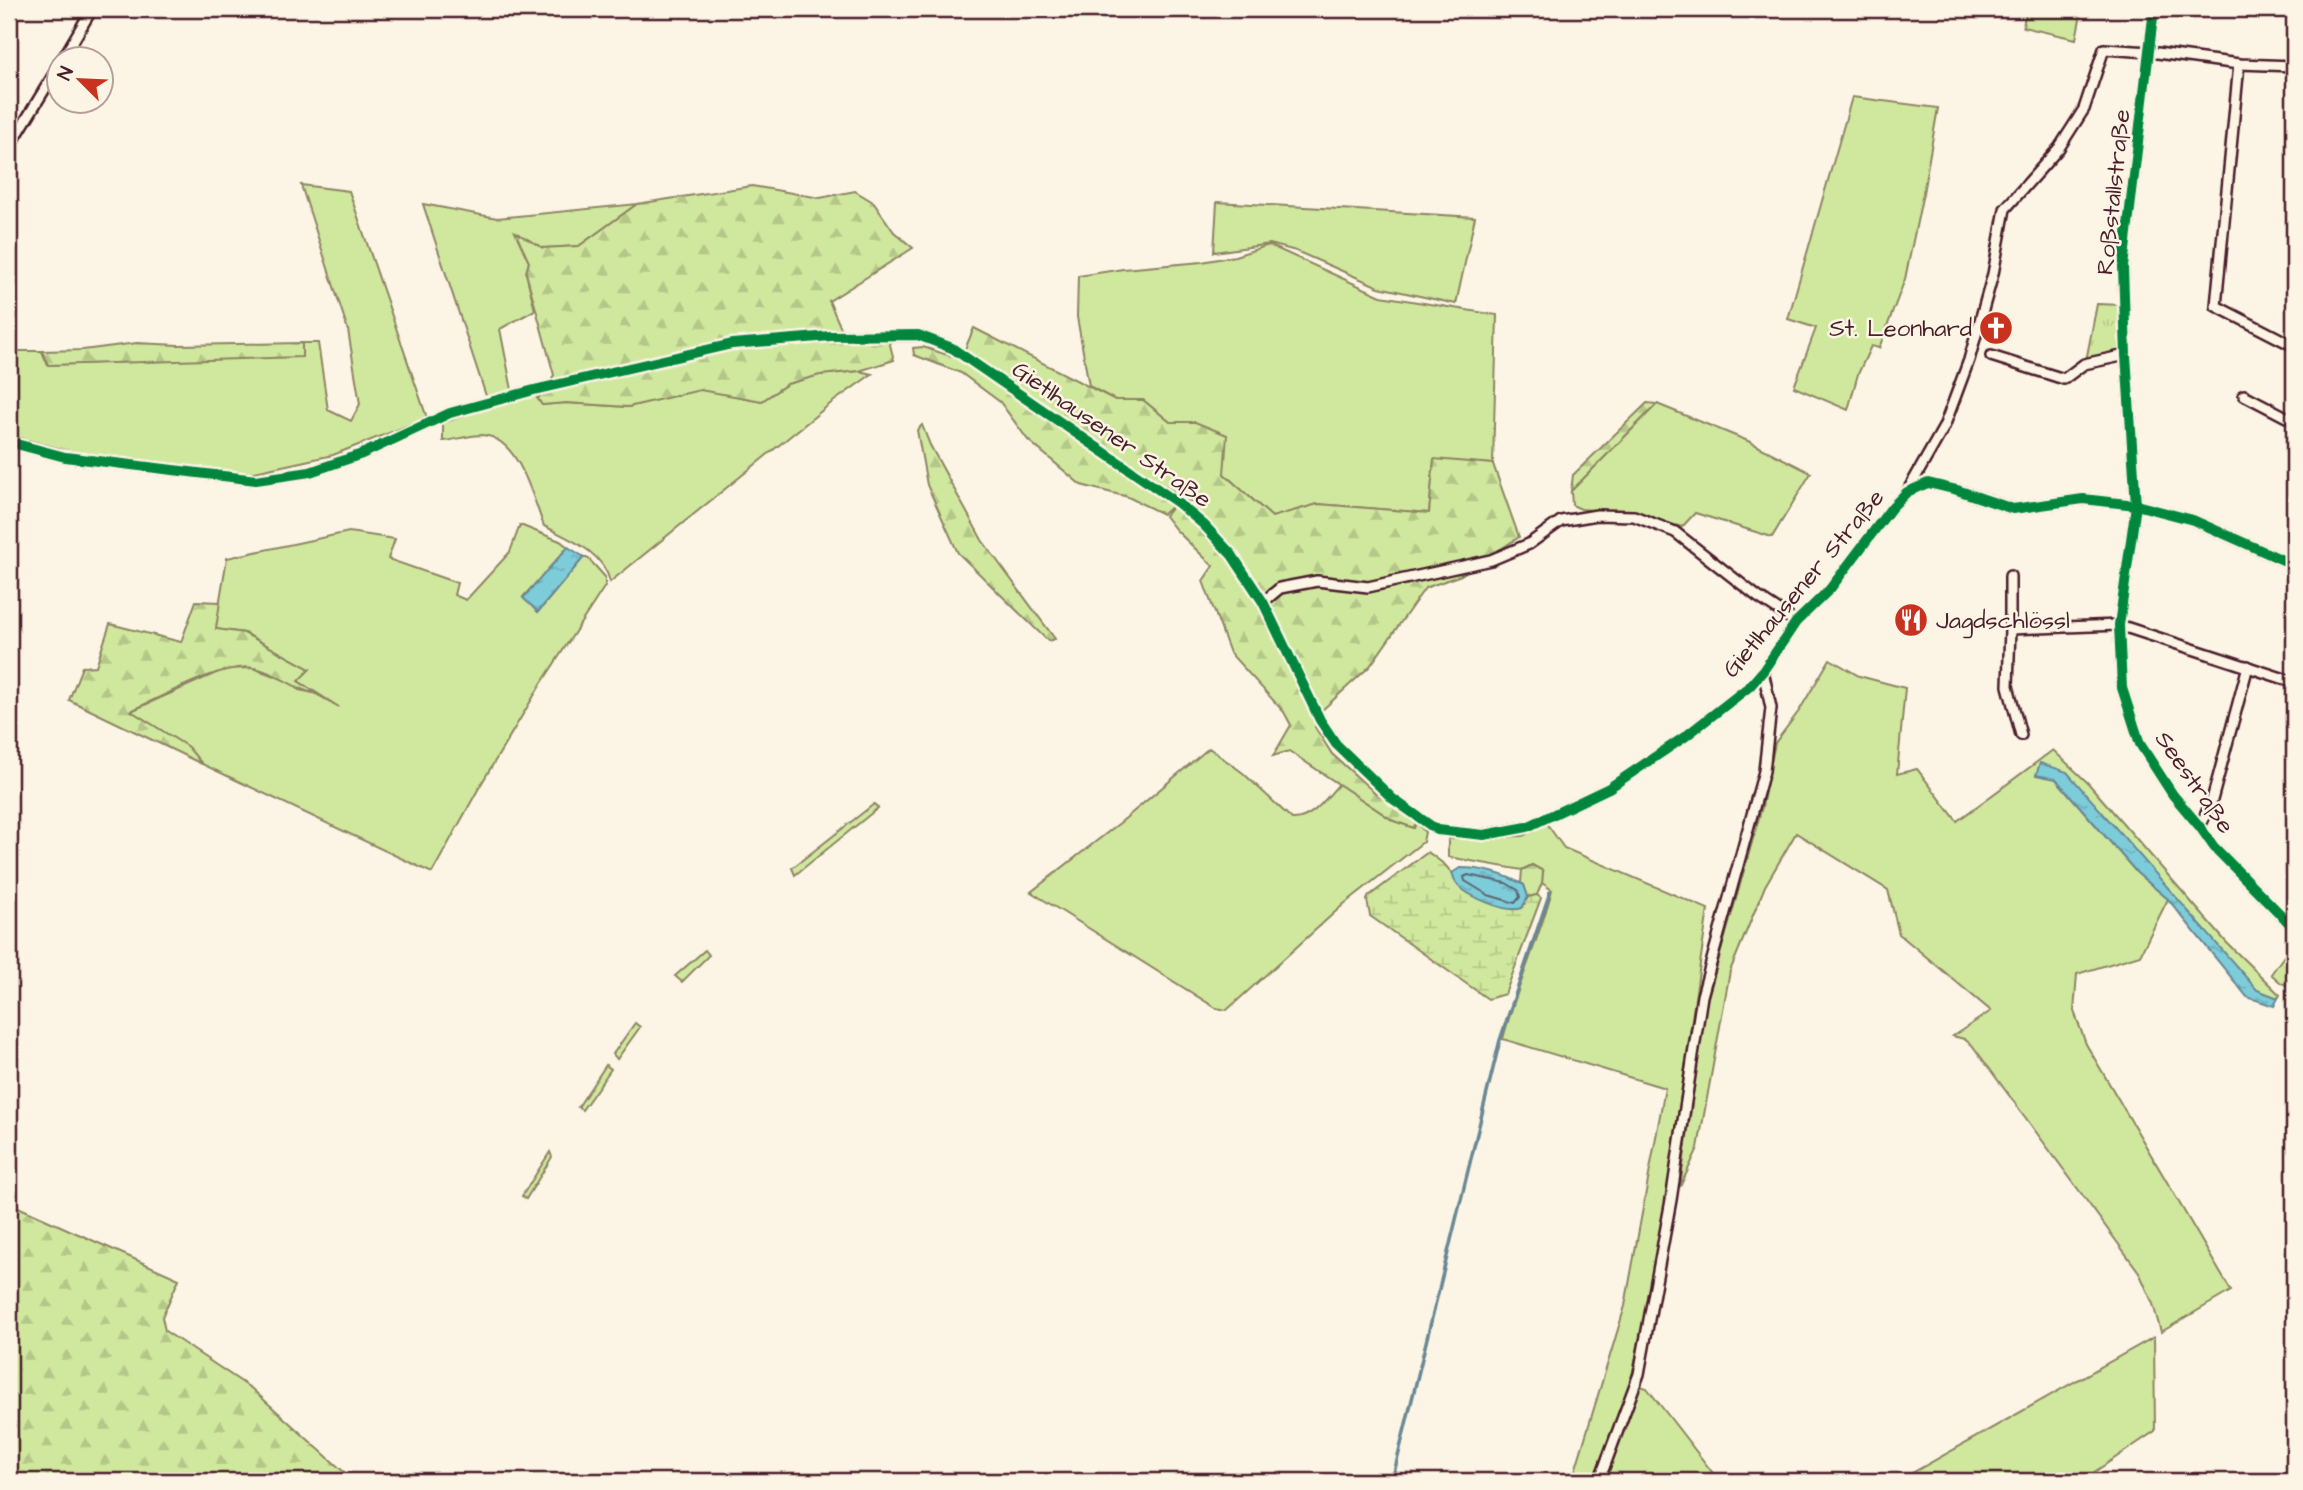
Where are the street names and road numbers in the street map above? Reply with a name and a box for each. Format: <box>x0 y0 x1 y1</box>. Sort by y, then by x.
street label: Roßstallstraße <box>2088 108 2140 277</box>
street label: Gietlhausener Straße <box>1005 353 1218 517</box>
street label: Gietlhausener Straße <box>1715 482 1893 685</box>
street label: Seestraße <box>2146 724 2242 841</box>

